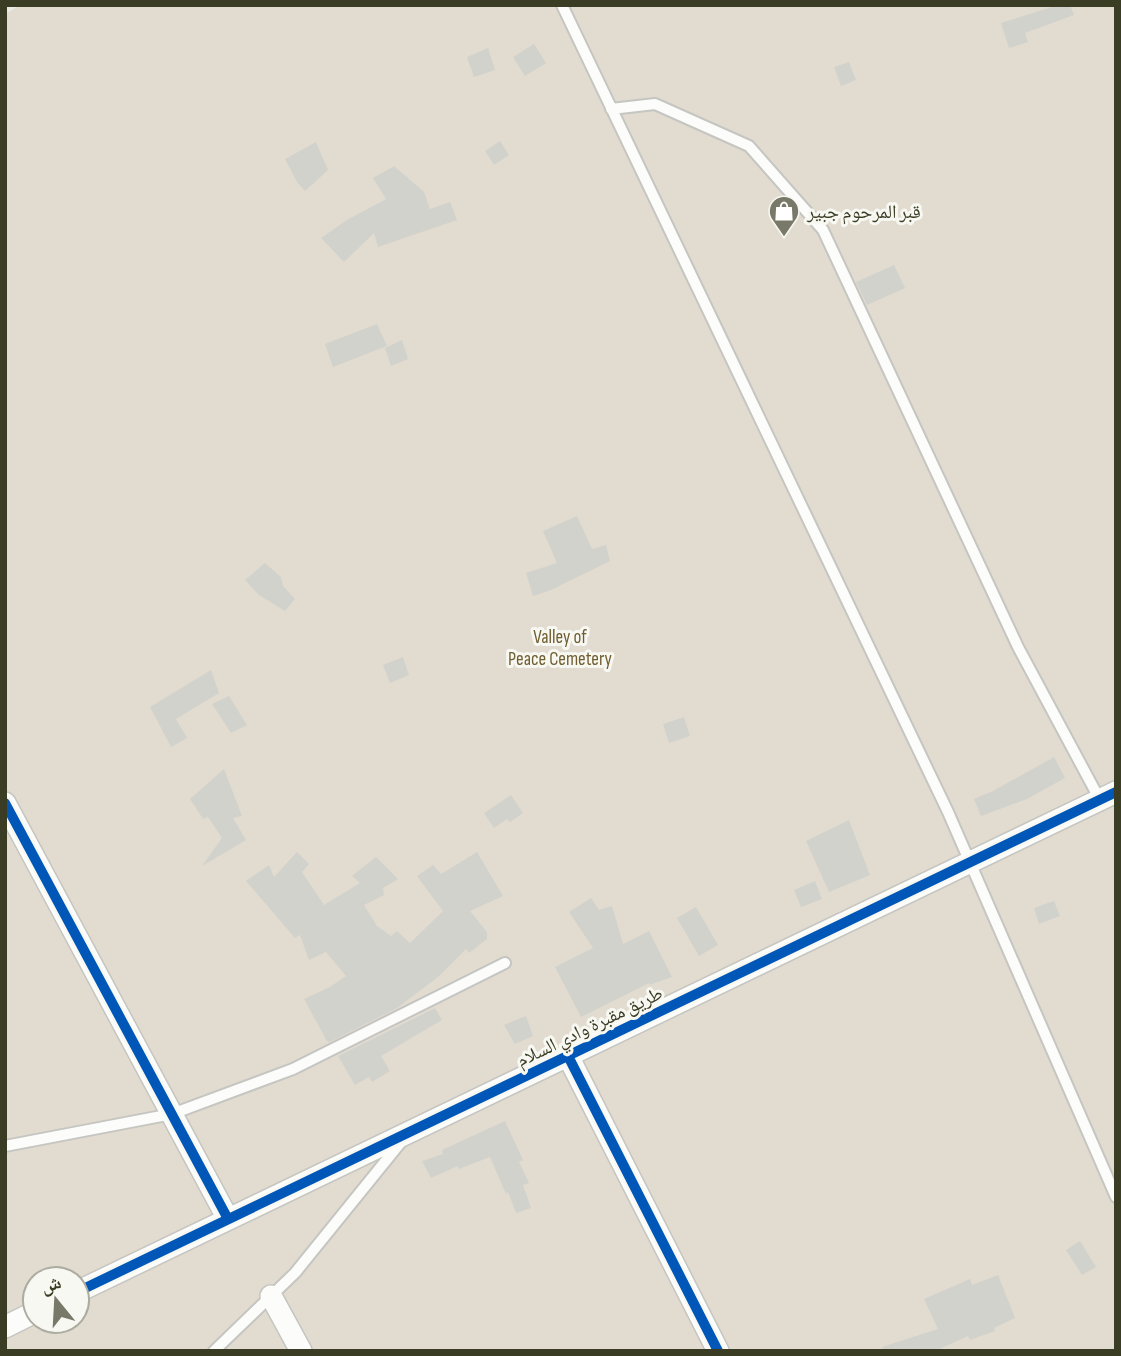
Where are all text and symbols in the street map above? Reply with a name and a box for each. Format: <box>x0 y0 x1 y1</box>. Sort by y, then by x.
shop icon: قبر المرحوم جبير <box>767 194 801 238</box>
place label: قبر المرحوم جبير <box>806 201 921 225</box>
park label: Valley of Peace Cemetery <box>508 626 613 671</box>
street label: طريق مقبرة وادي السلام <box>513 982 668 1075</box>
north arrow <box>21 1265 91 1335</box>
text: ش <box>38 1271 64 1299</box>

